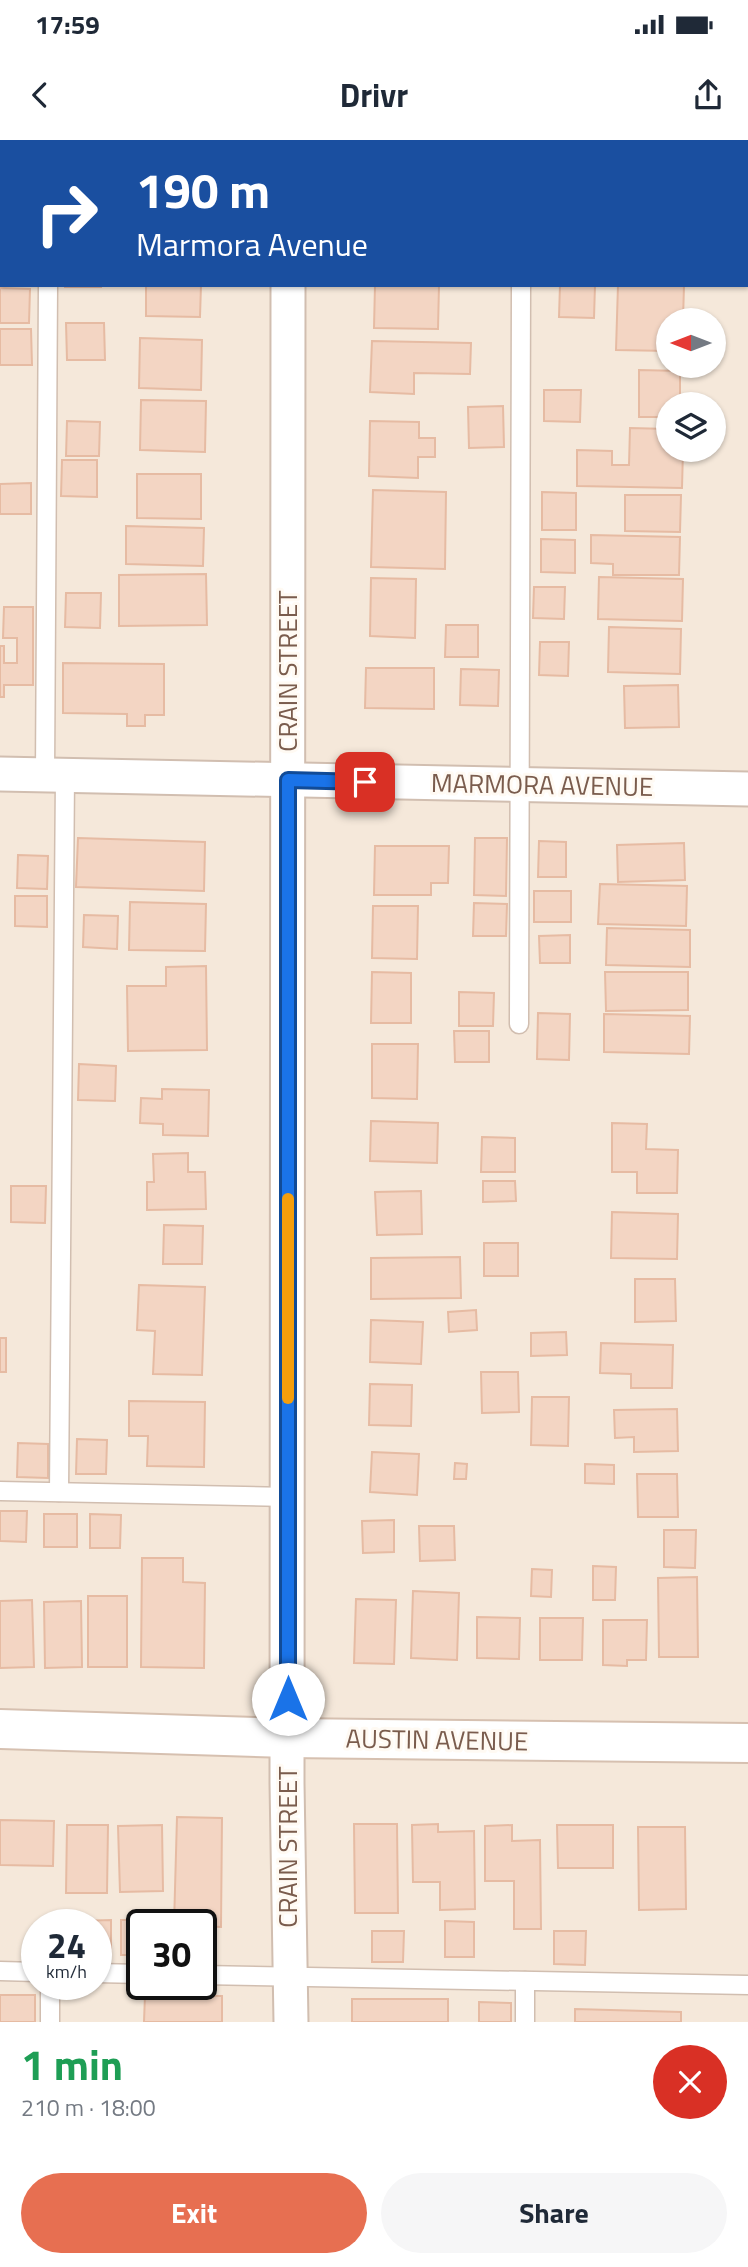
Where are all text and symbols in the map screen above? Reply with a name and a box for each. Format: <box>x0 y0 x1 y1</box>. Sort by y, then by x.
text: 17:59 <box>35 5 100 44</box>
text: Drivr <box>340 71 408 119</box>
icon: back <box>21 76 59 114</box>
icon: share <box>689 76 727 114</box>
text: 190 m <box>136 152 270 227</box>
icon: right <box>21 168 112 259</box>
text: Marmora Avenue <box>136 220 368 268</box>
north arrow <box>656 308 726 378</box>
map controls <box>656 308 726 462</box>
button: layers <box>656 392 726 462</box>
street label: CRAIN STREET <box>268 590 307 752</box>
pin <box>335 752 395 812</box>
icon: arrive <box>346 763 384 801</box>
street label: MARMORA AVENUE <box>430 763 654 806</box>
position arrow <box>251 1662 325 1736</box>
street label: AUSTIN AVENUE <box>345 1718 529 1761</box>
street label: CRAIN STREET <box>268 1766 307 1928</box>
speed limit sign: 30 <box>126 1909 217 2000</box>
text: 24 <box>47 1918 86 1972</box>
text: km/h <box>46 1958 87 1985</box>
text: 1 min <box>21 2032 123 2096</box>
button: close <box>653 2045 727 2119</box>
text: 210 m · 18:00 <box>21 2090 156 2125</box>
button: Exit <box>21 2173 367 2253</box>
button: Share <box>381 2173 727 2253</box>

